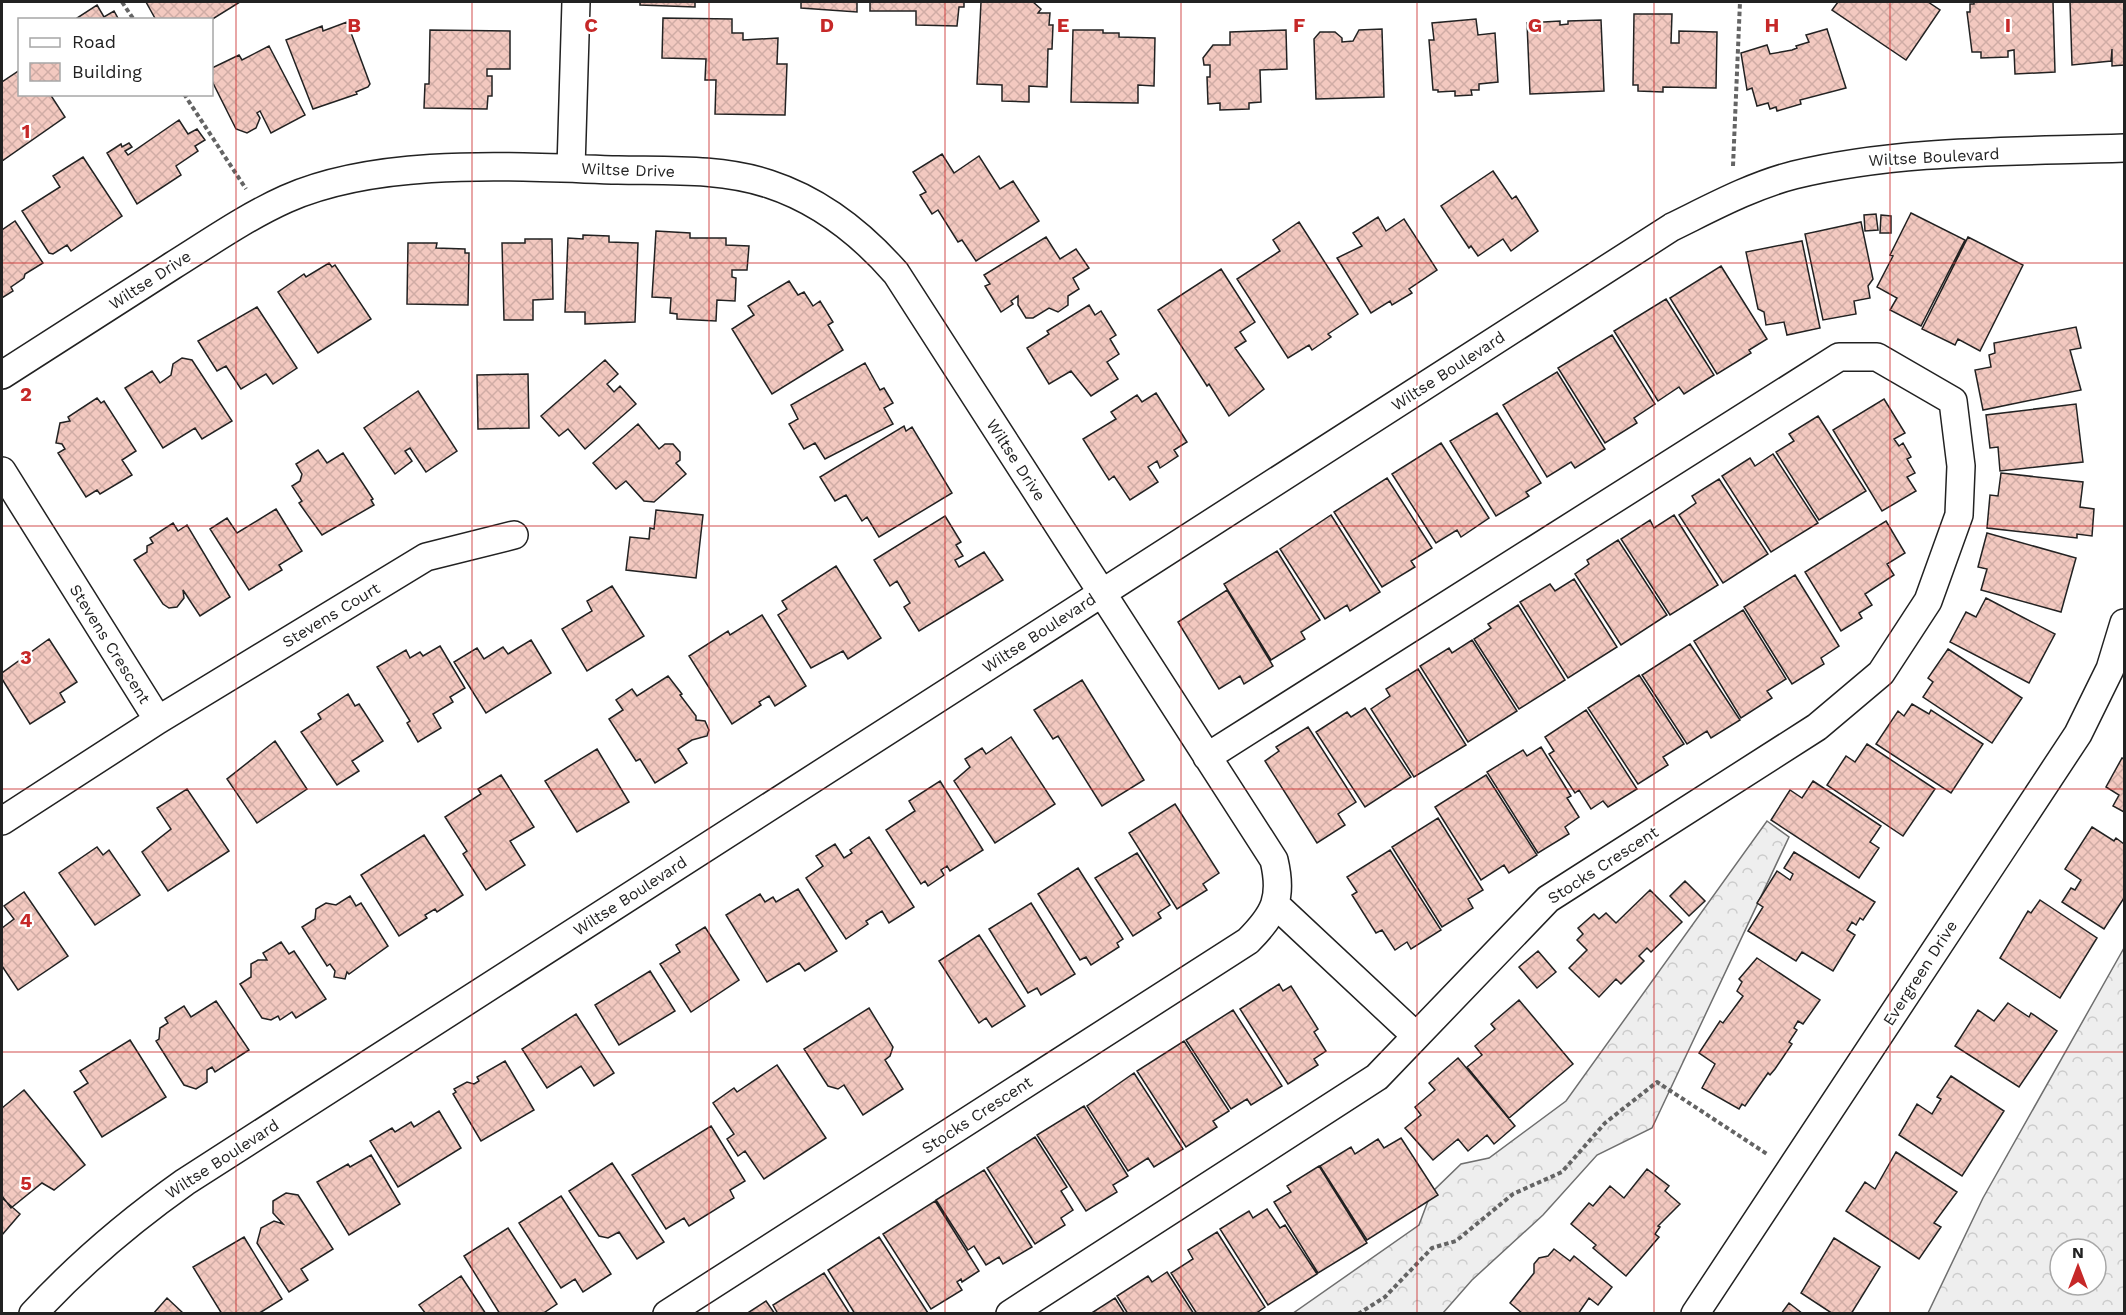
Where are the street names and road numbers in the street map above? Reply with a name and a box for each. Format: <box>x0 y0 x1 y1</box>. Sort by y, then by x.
street label: Wiltse Boulevard <box>1868 144 2000 170</box>
street label: Wiltse Drive <box>581 159 675 181</box>
street label: Wiltse Drive <box>105 246 195 314</box>
street label: Wiltse Boulevard <box>1388 327 1508 415</box>
street label: Wiltse Drive <box>982 415 1050 505</box>
street label: Stevens Court <box>279 578 384 652</box>
street label: Stevens Crescent <box>66 581 154 707</box>
street label: Wiltse Boulevard <box>979 589 1099 677</box>
street label: Stocks Crescent <box>1544 822 1662 908</box>
street label: Wiltse Boulevard <box>570 852 690 940</box>
street label: Evergreen Drive <box>1879 917 1961 1029</box>
street label: Stocks Crescent <box>918 1072 1036 1158</box>
street label: Wiltse Boulevard <box>162 1115 282 1203</box>

